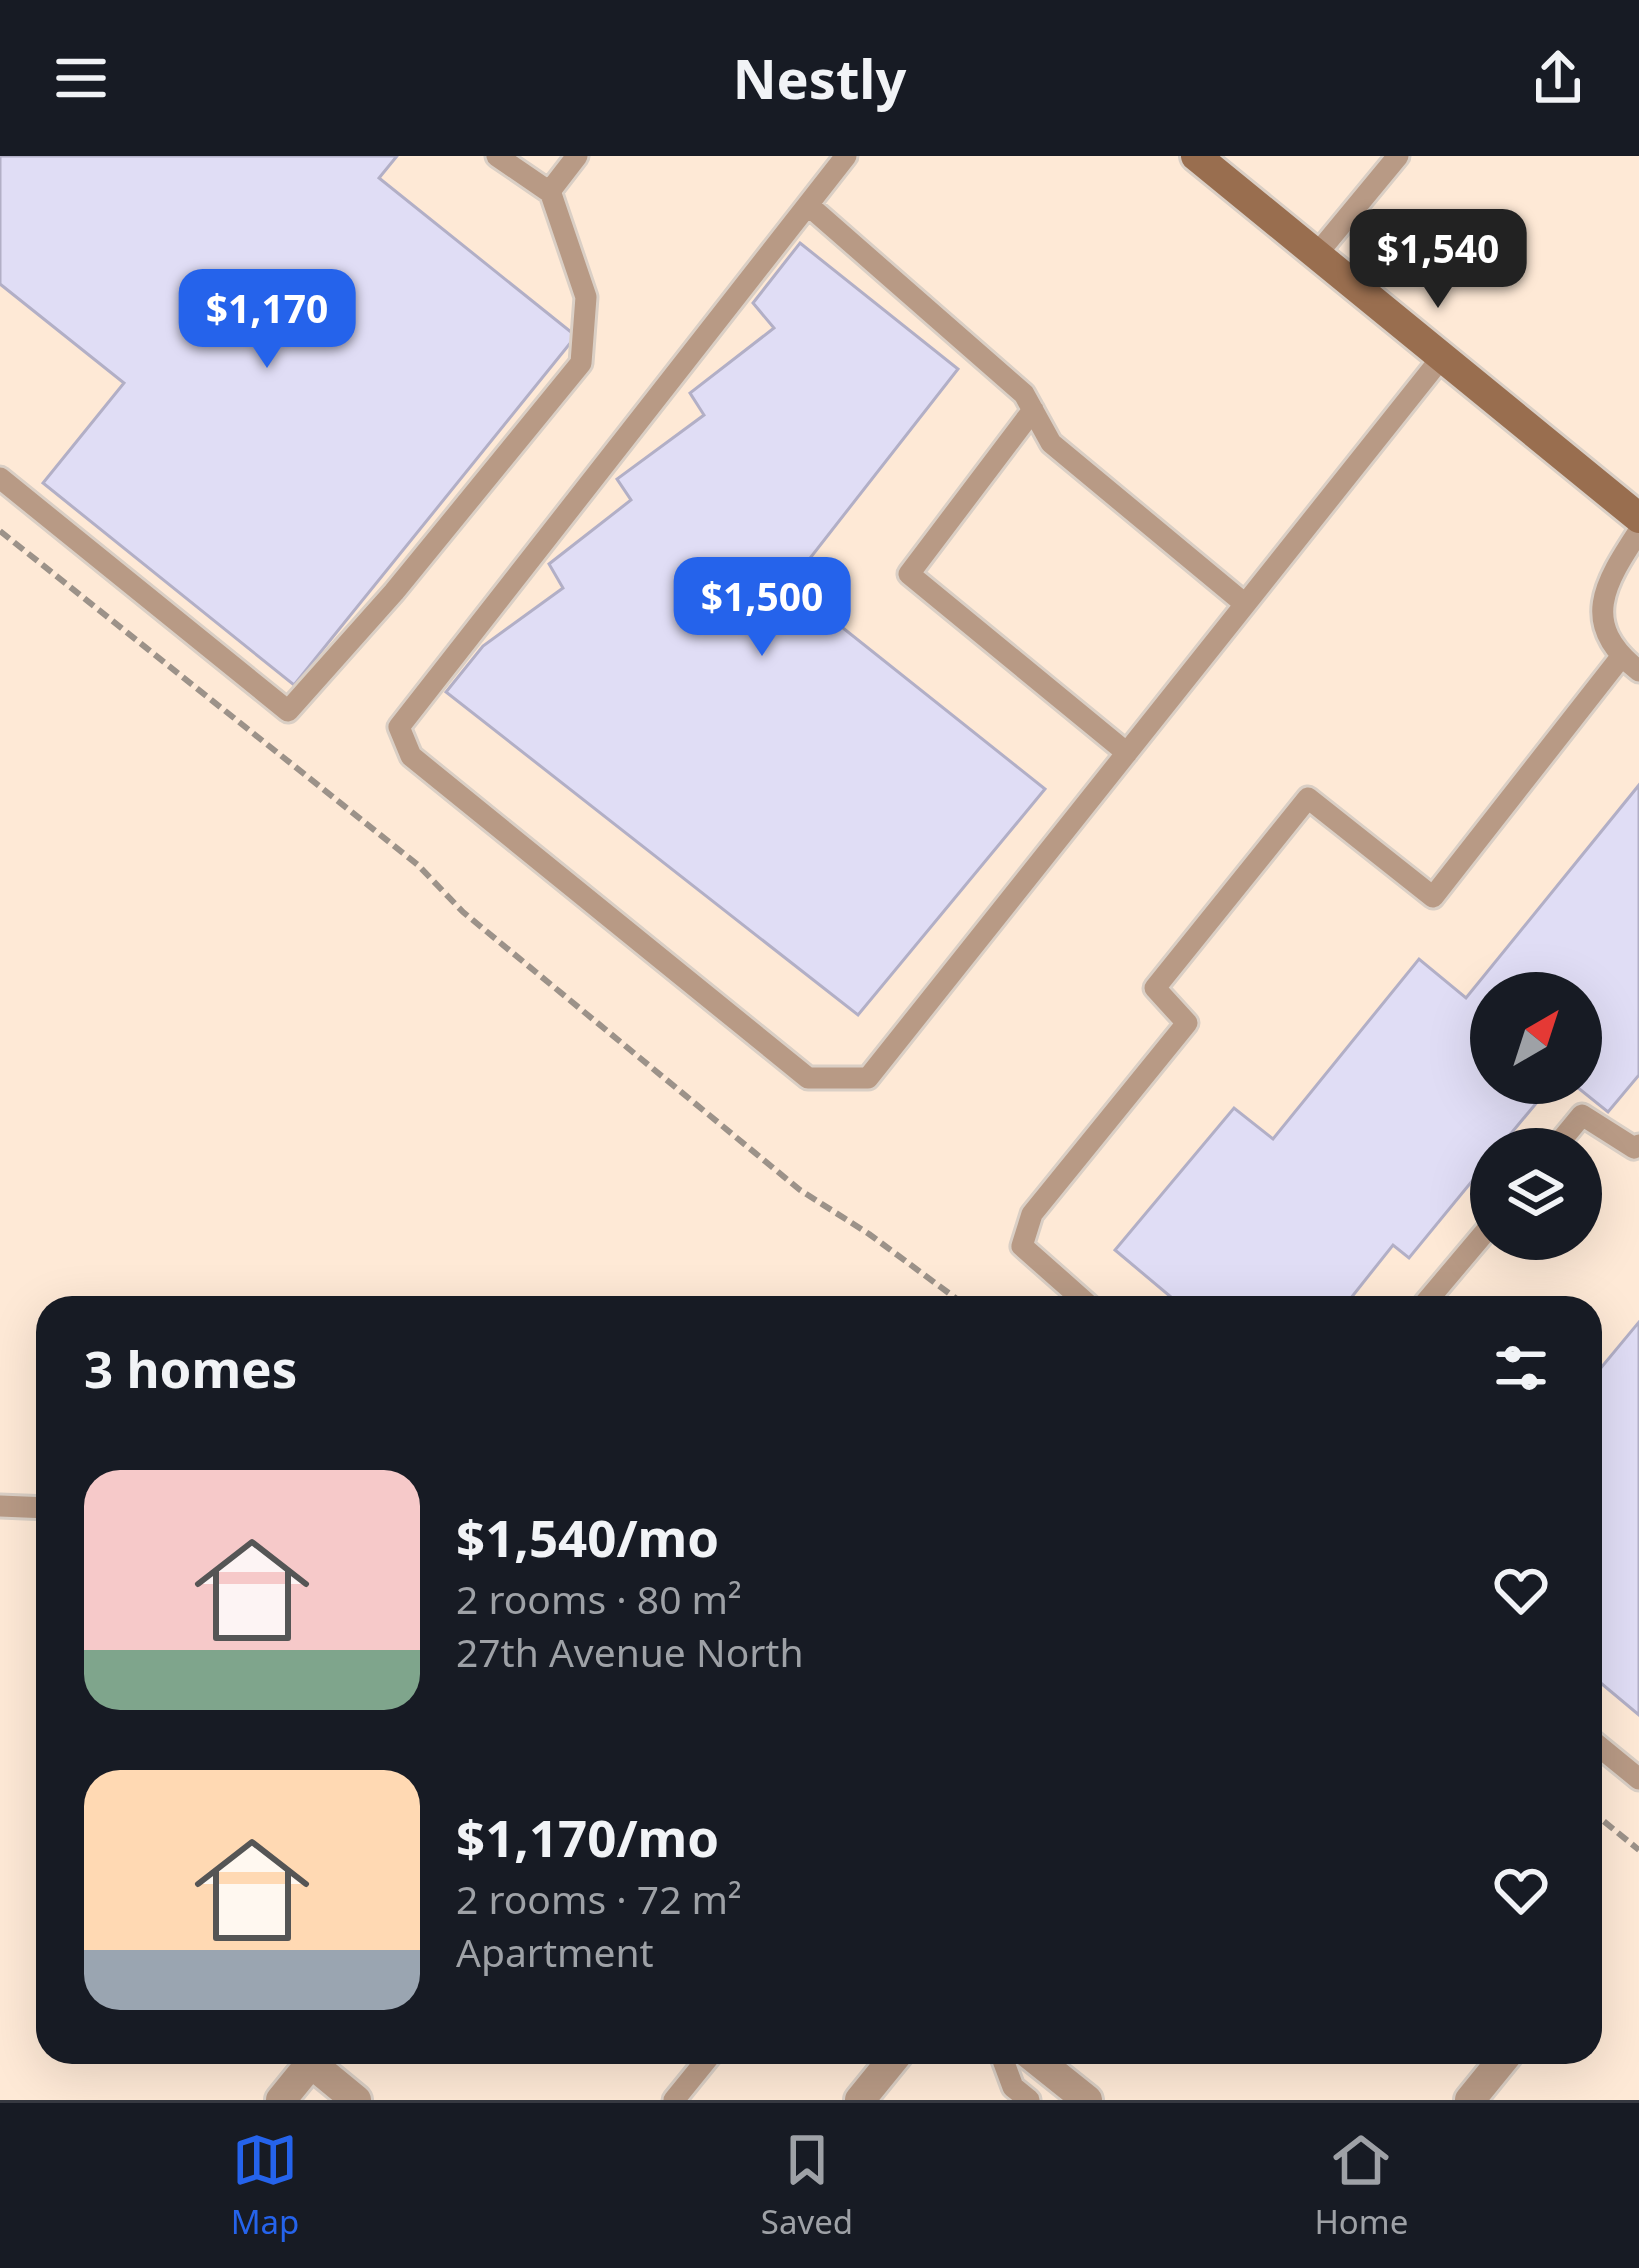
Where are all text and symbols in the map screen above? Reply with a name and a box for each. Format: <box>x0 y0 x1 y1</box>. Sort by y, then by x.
text: Nestly <box>733 41 906 115</box>
icon: menu <box>48 45 114 111</box>
icon: share <box>1525 45 1591 111</box>
pin: $1,540 <box>1340 209 1536 311</box>
text: $1,540 <box>1377 221 1499 274</box>
pin: $1,170 <box>169 269 365 371</box>
text: $1,170 <box>206 281 328 334</box>
pin: $1,500 <box>664 557 860 659</box>
text: $1,500 <box>701 569 823 622</box>
north arrow <box>1470 972 1602 1104</box>
map controls <box>1470 972 1602 1260</box>
button: layers <box>1470 1128 1602 1260</box>
text: 3 homes <box>84 1333 297 1403</box>
icon: filters <box>1488 1335 1554 1401</box>
text: $1,540/mo <box>456 1502 719 1572</box>
icon: home <box>180 1518 324 1662</box>
icon: heart <box>1488 1557 1554 1623</box>
text: 2 rooms · 80 m² <box>456 1572 742 1625</box>
text: 27th Avenue North <box>456 1625 804 1678</box>
text: $1,170/mo <box>456 1802 719 1872</box>
icon: home <box>180 1818 324 1962</box>
icon: heart <box>1488 1857 1554 1923</box>
text: 2 rooms · 72 m² <box>456 1872 742 1925</box>
text: Apartment <box>456 1925 654 1978</box>
tab: Map <box>231 2127 299 2244</box>
tab: Saved <box>761 2127 853 2244</box>
tab: Home <box>1314 2127 1408 2244</box>

